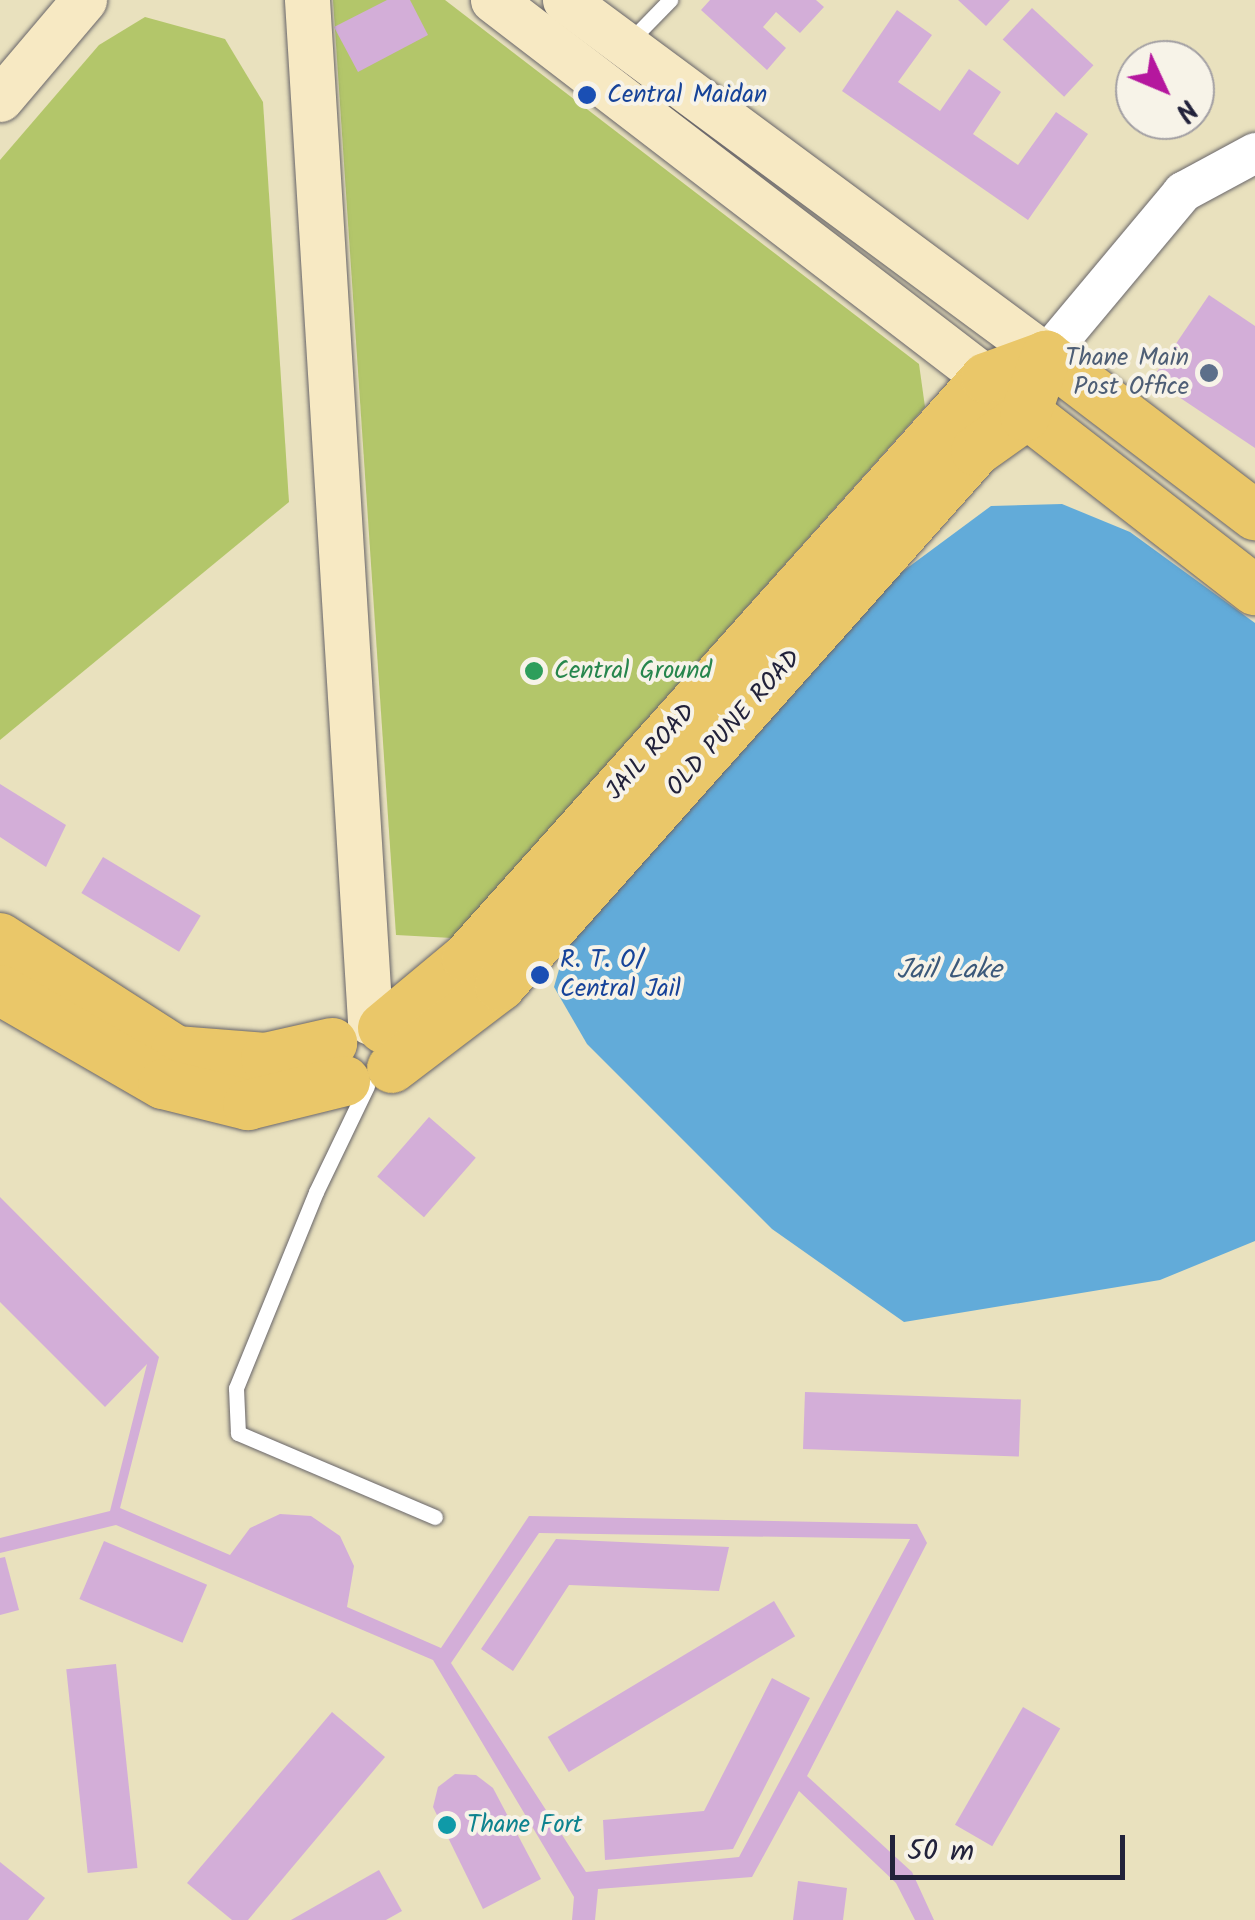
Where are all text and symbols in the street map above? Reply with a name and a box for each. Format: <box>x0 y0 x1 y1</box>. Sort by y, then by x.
north arrow <box>1115 40 1215 140</box>
place label: Central Maidan <box>607 80 767 110</box>
marker: Central Maidan <box>576 84 598 106</box>
text: N <box>1163 88 1208 132</box>
place label: Thane Main Post Office <box>1065 344 1189 403</box>
marker: Thane Main Post Office <box>1198 362 1220 384</box>
street label: OLD PUNE ROAD <box>660 644 808 802</box>
place label: Central Ground <box>554 656 712 686</box>
marker: Central Ground <box>523 660 545 682</box>
street label: JAIL ROAD <box>600 698 702 806</box>
place label: R. T. O/ Central Jail <box>560 946 681 1005</box>
water label: Jail Lake <box>896 954 1002 988</box>
marker: R. T. O/ Central Jail <box>529 964 551 986</box>
place label: Thane Fort <box>467 1810 582 1840</box>
marker: Thane Fort <box>436 1814 458 1836</box>
scale bar <box>895 1815 1130 1877</box>
text: 50 m <box>907 1828 974 1876</box>

